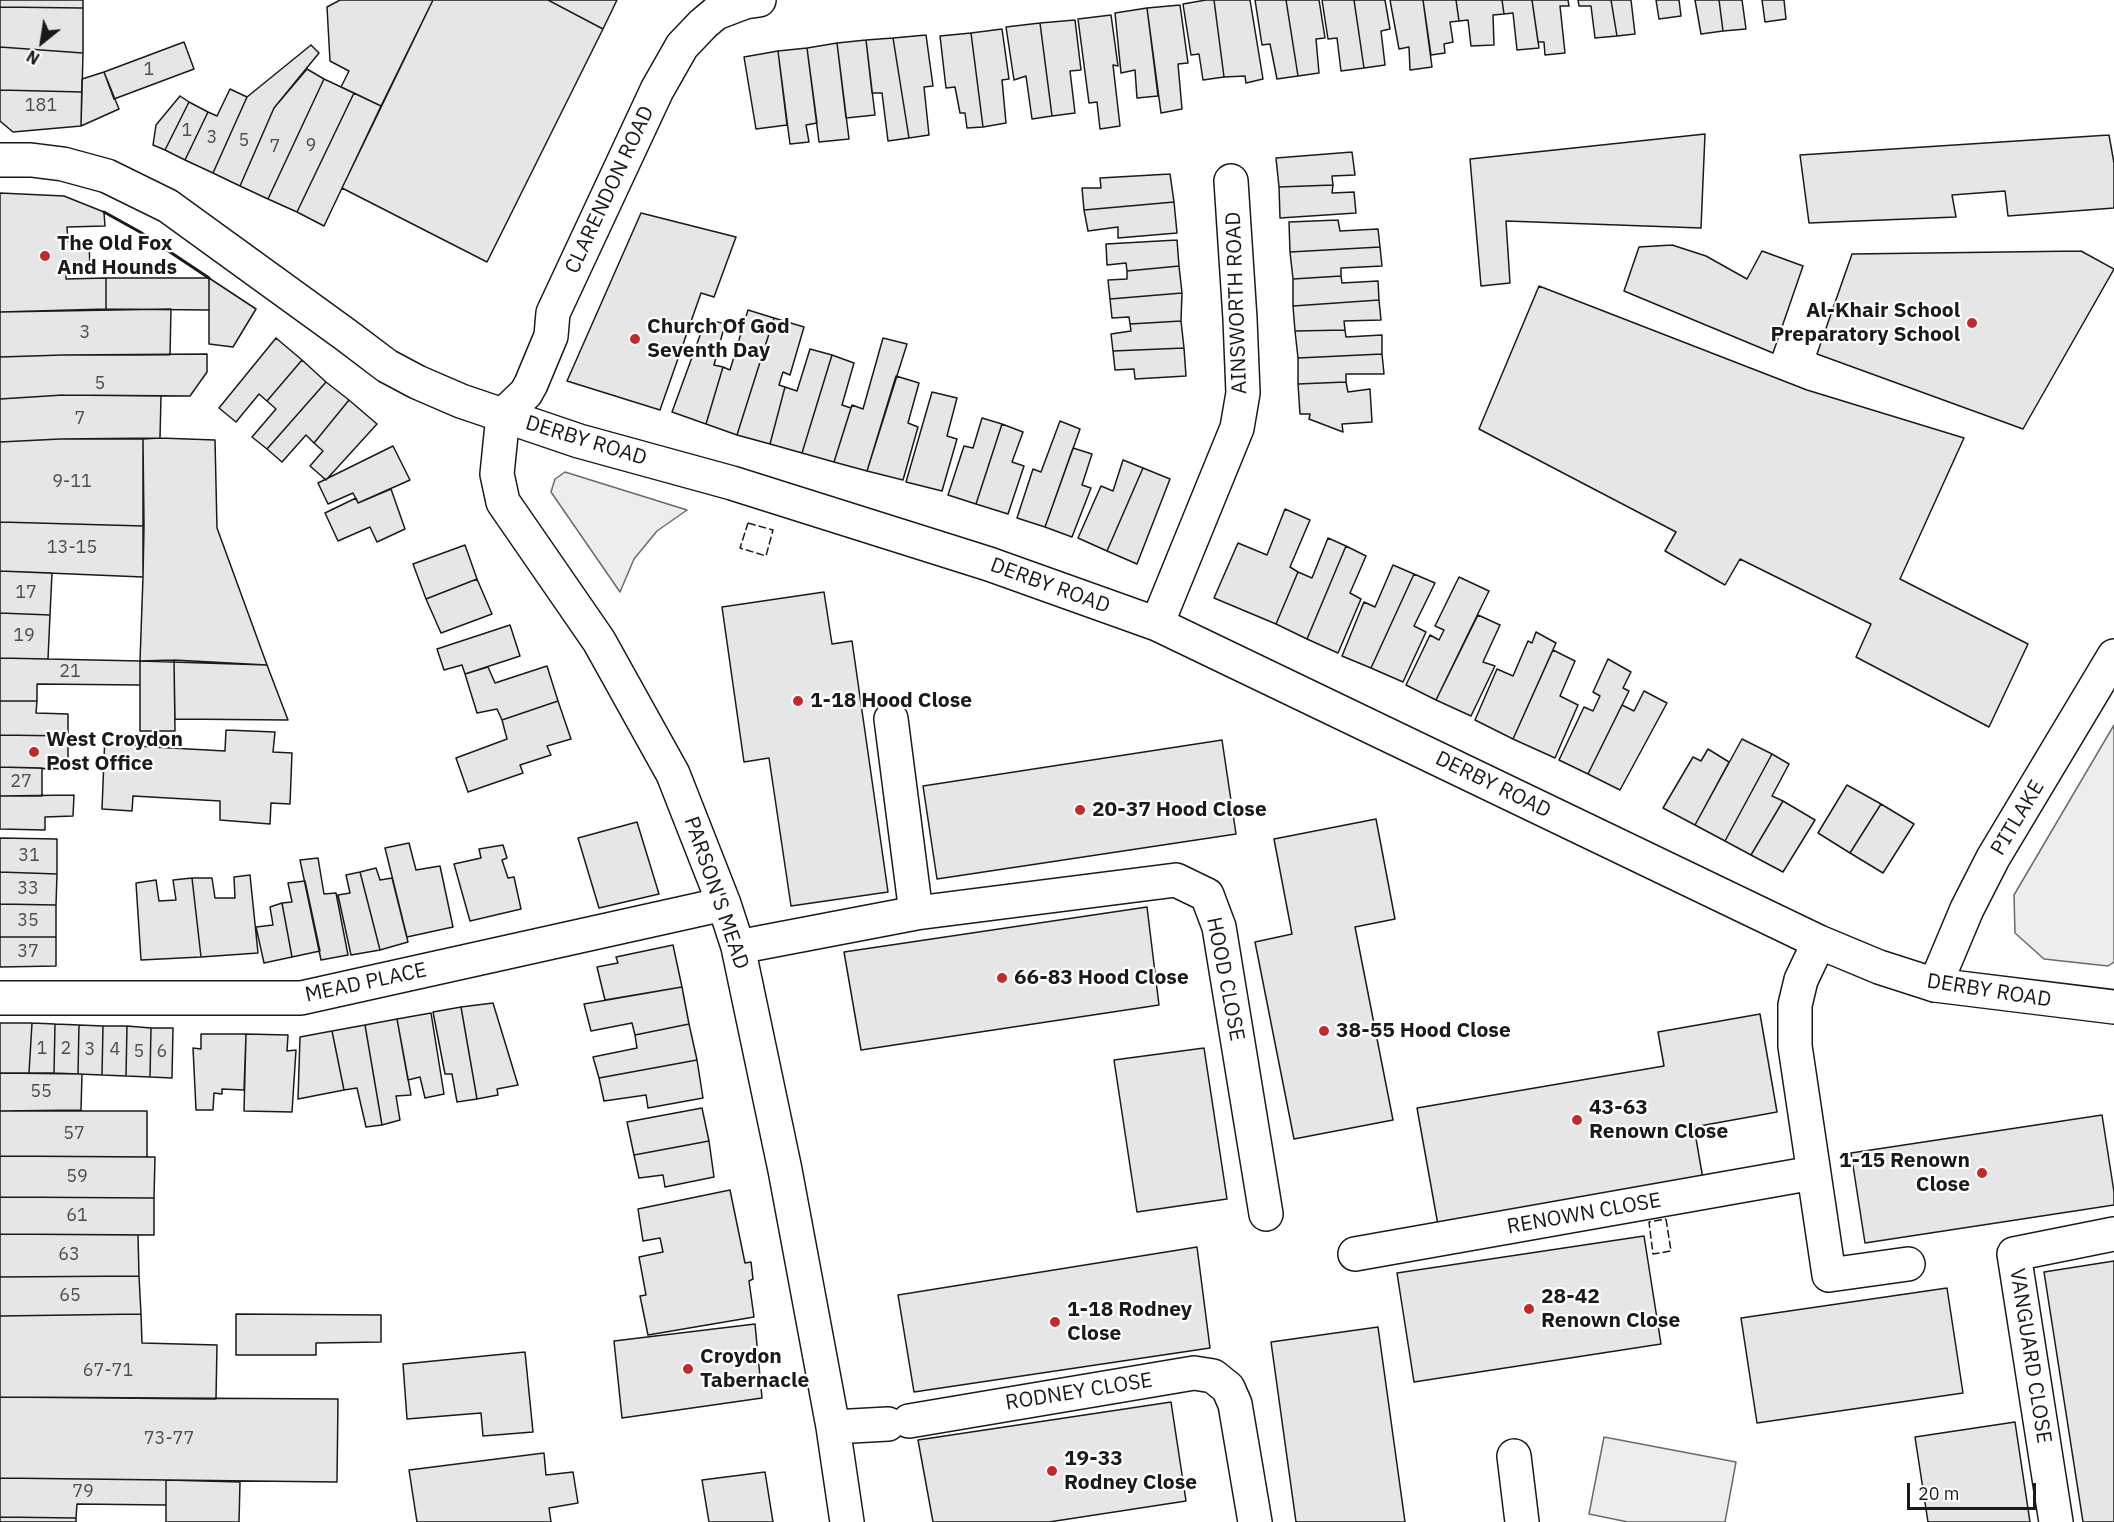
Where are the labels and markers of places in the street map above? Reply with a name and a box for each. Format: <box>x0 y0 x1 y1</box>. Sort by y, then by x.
place label: The Old Fox And Hounds <box>57 231 177 281</box>
marker: The Old Fox And Hounds <box>38 249 52 263</box>
place label: Al-Khair School Preparatory School <box>1770 298 1960 348</box>
place label: Church Of God Seventh Day <box>647 314 790 364</box>
marker: Al-Khair School Preparatory School <box>1965 316 1979 330</box>
marker: Church Of God Seventh Day <box>628 332 642 346</box>
place label: 1-18 Hood Close <box>810 688 972 714</box>
marker: 1-18 Hood Close <box>791 694 805 708</box>
place label: West Croydon Post Office <box>46 727 183 777</box>
marker: West Croydon Post Office <box>27 745 41 759</box>
place label: 20-37 Hood Close <box>1092 797 1267 823</box>
marker: 20-37 Hood Close <box>1073 803 1087 817</box>
place label: 66-83 Hood Close <box>1014 965 1189 991</box>
marker: 66-83 Hood Close <box>995 971 1009 985</box>
place label: 38-55 Hood Close <box>1336 1018 1511 1044</box>
marker: 38-55 Hood Close <box>1317 1024 1331 1038</box>
place label: 43-63 Renown Close <box>1589 1095 1728 1145</box>
marker: 43-63 Renown Close <box>1570 1113 1584 1127</box>
place label: 1-15 Renown Close <box>1839 1148 1970 1198</box>
marker: 1-15 Renown Close <box>1975 1166 1989 1180</box>
place label: 28-42 Renown Close <box>1541 1284 1680 1334</box>
place label: 1-18 Rodney Close <box>1067 1297 1192 1347</box>
marker: 28-42 Renown Close <box>1522 1302 1536 1316</box>
marker: 1-18 Rodney Close <box>1048 1315 1062 1329</box>
place label: Croydon Tabernacle <box>700 1344 809 1394</box>
marker: Croydon Tabernacle <box>681 1362 695 1376</box>
place label: 19-33 Rodney Close <box>1064 1446 1197 1496</box>
marker: 19-33 Rodney Close <box>1045 1464 1059 1478</box>

